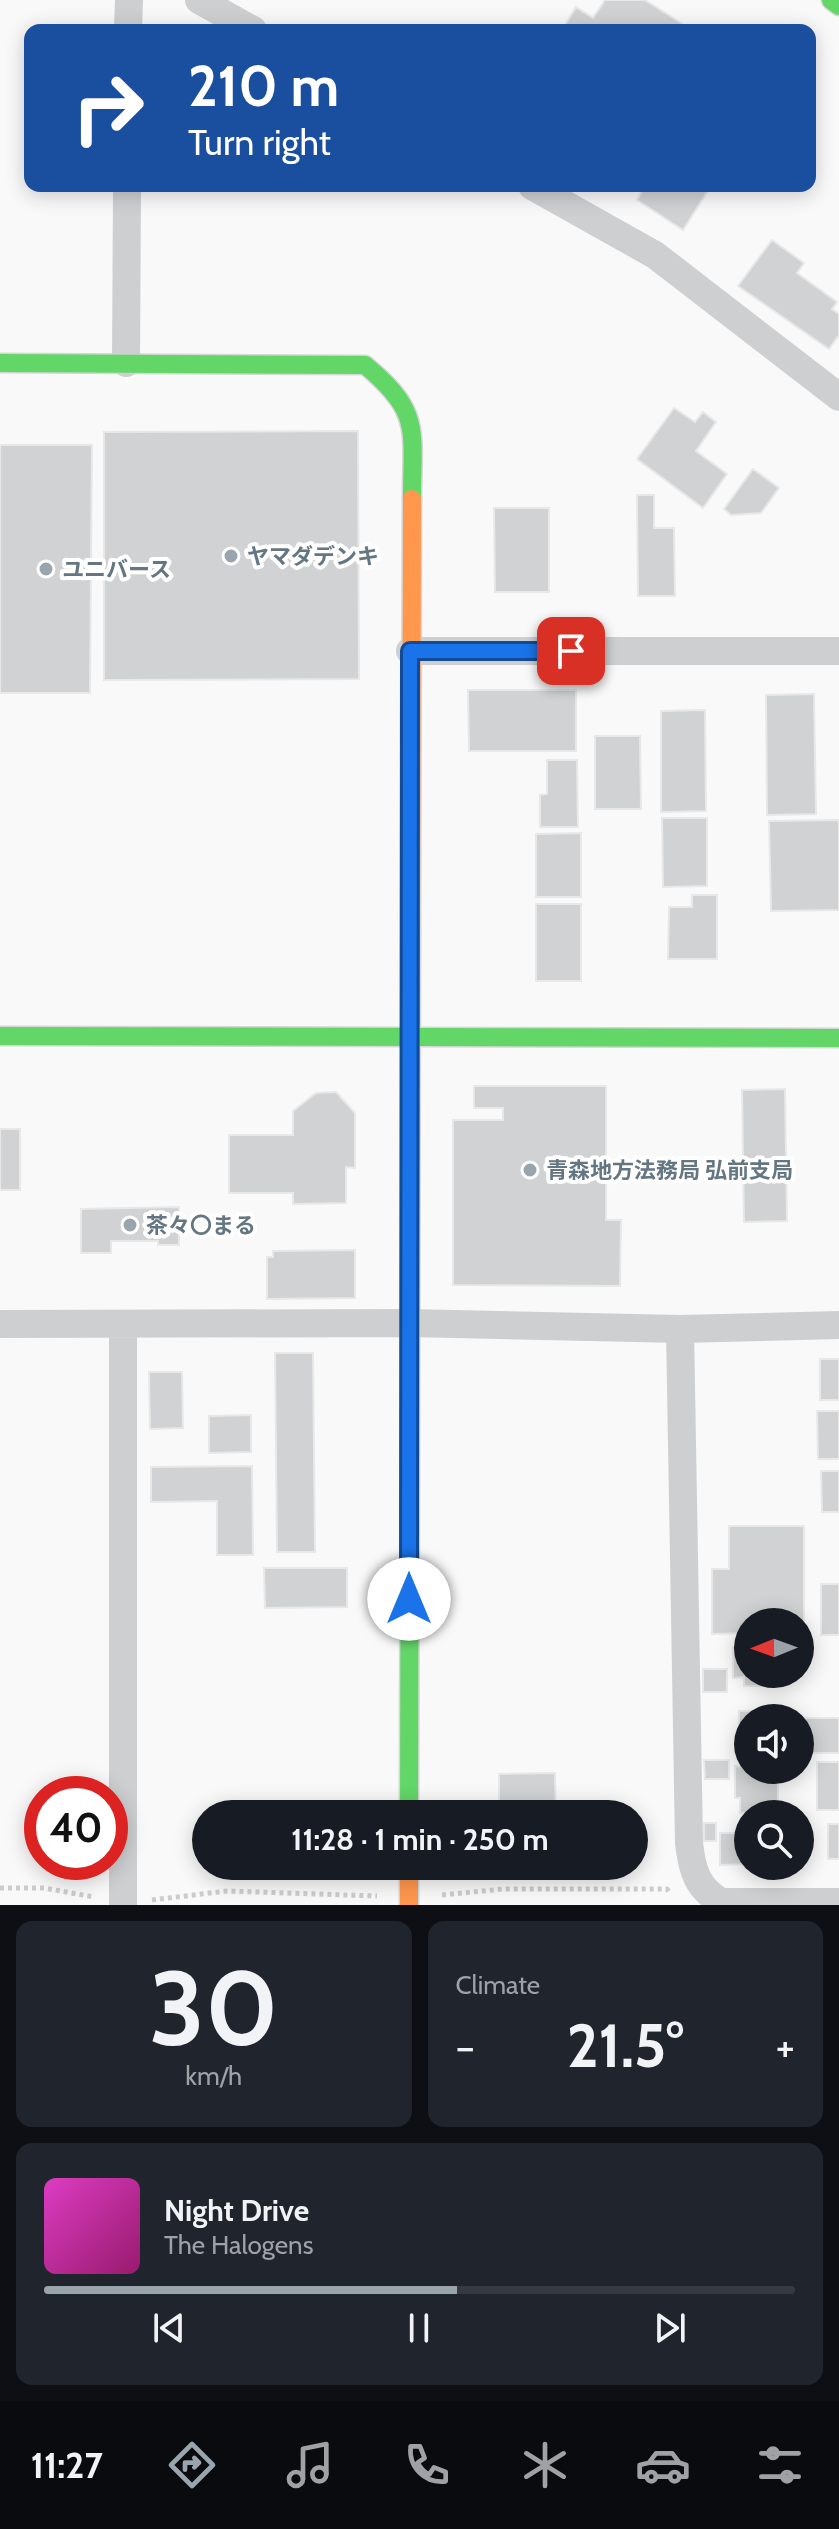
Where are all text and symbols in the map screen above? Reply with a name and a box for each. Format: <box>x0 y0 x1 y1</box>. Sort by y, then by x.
text: 210 m <box>188 52 339 120</box>
icon: right <box>56 56 160 160</box>
text: Turn right <box>188 120 331 164</box>
place label: ヤマダデンキ <box>247 543 379 570</box>
marker: ヤマダデンキ <box>222 547 240 565</box>
place label: ユニバース <box>62 556 171 583</box>
marker: ユニバース <box>37 560 55 578</box>
pin <box>537 617 605 685</box>
icon: arrive <box>549 629 593 673</box>
place label: 青森地方法務局 弘前支局 <box>546 1157 793 1184</box>
marker: 青森地方法務局 弘前支局 <box>521 1161 539 1179</box>
place label: 茶々〇まる <box>146 1212 256 1239</box>
marker: 茶々〇まる <box>121 1216 139 1234</box>
position arrow <box>367 1557 451 1641</box>
north arrow <box>734 1608 814 1688</box>
map controls <box>734 1608 814 1880</box>
button: sound <box>734 1704 814 1784</box>
speed limit sign: 40 <box>24 1776 128 1880</box>
button: search <box>734 1800 814 1880</box>
text: 11:28 · 1 min · 250 m <box>291 1821 549 1858</box>
text: 30 <box>149 1945 278 2071</box>
text: Climate <box>456 1969 540 2001</box>
text: 21.5° <box>567 2009 684 2082</box>
text: − <box>456 2020 475 2073</box>
text: + <box>776 2020 795 2073</box>
text: km/h <box>185 2060 242 2092</box>
text: Night Drive <box>164 2192 309 2229</box>
text: The Halogens <box>164 2229 313 2261</box>
icon: previous <box>147 2306 191 2350</box>
icon: pause <box>397 2306 441 2350</box>
icon: next <box>648 2306 692 2350</box>
icon: directions <box>164 2437 220 2493</box>
icon: music <box>282 2437 338 2493</box>
icon: phone <box>399 2437 455 2493</box>
icon: climate <box>517 2437 573 2493</box>
icon: car <box>635 2437 691 2493</box>
icon: filters <box>752 2437 808 2493</box>
text: 11:27 <box>31 2443 103 2487</box>

